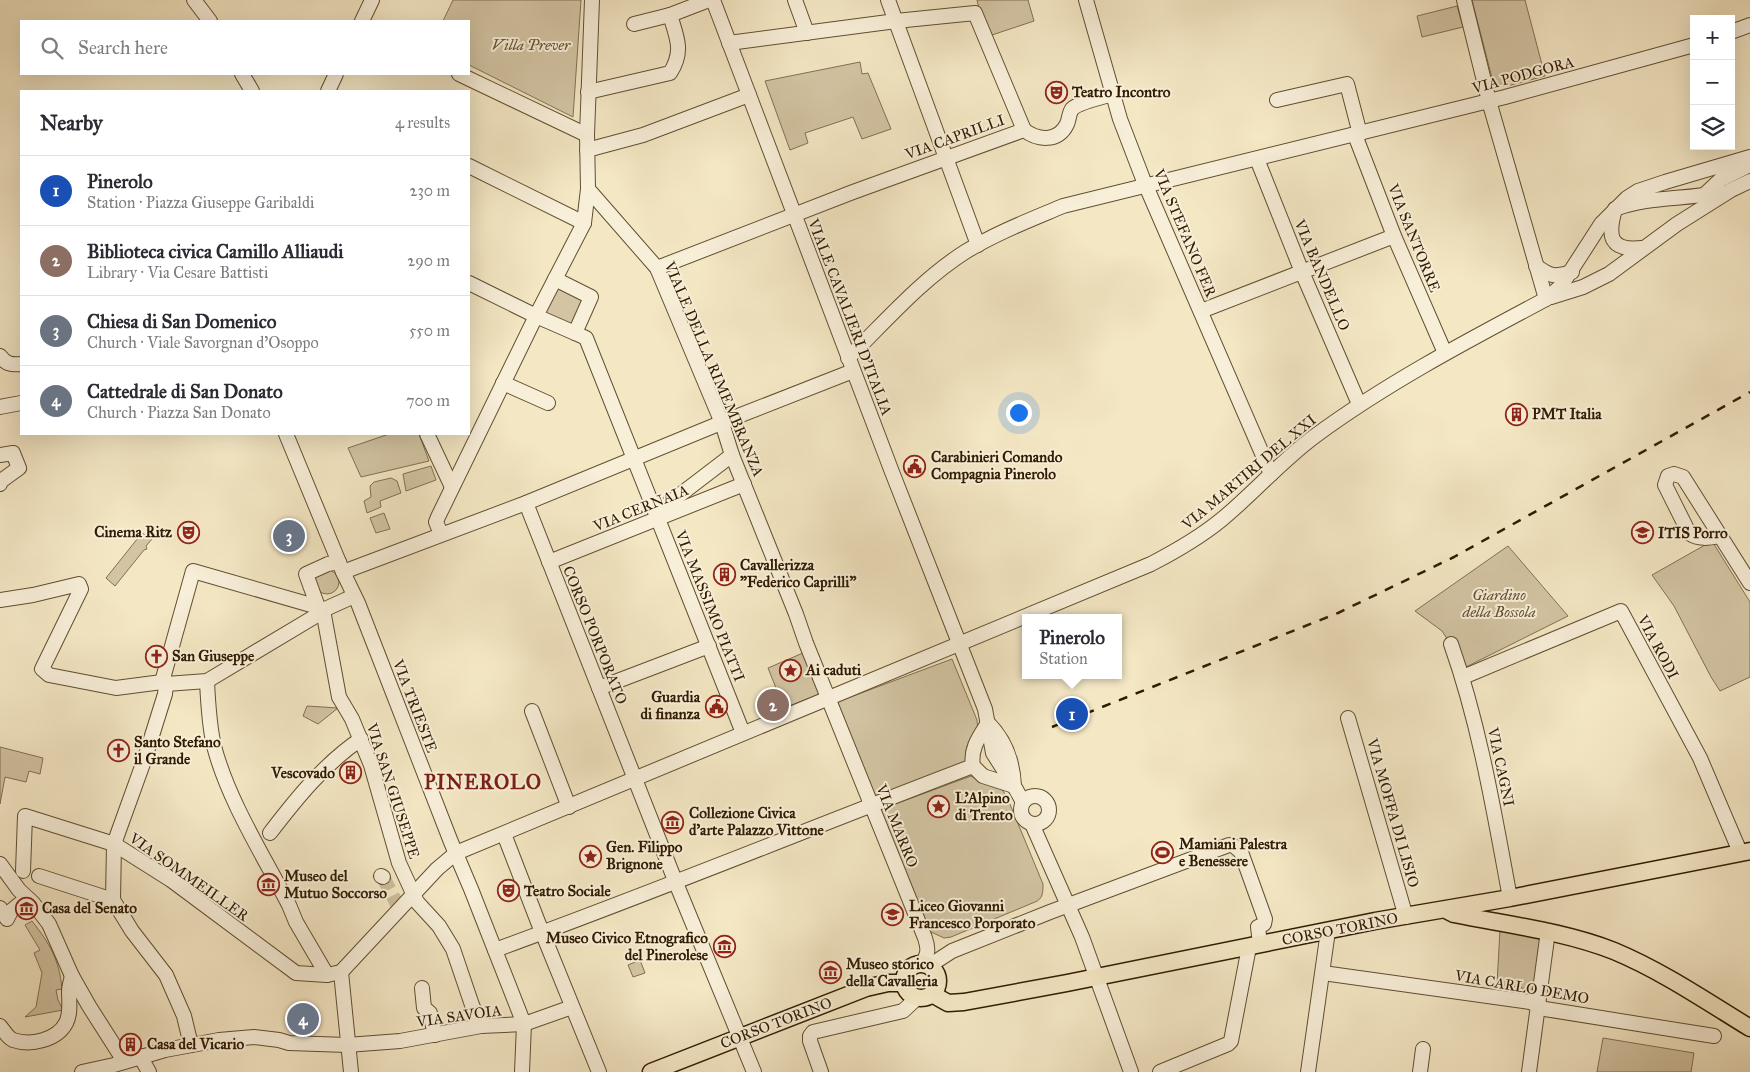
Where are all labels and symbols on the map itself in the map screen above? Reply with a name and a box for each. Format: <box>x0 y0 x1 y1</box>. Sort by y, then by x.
park label: Villa Prever <box>492 36 571 54</box>
street label: VIA PODGORA <box>1469 53 1576 98</box>
theatre icon: Teatro Incontro <box>1044 80 1068 104</box>
place label: Teatro Incontro <box>1071 83 1171 101</box>
street label: VIA CAPRILLI <box>902 111 1007 164</box>
street label: VIA STEFANO FER <box>1149 165 1220 300</box>
street label: VIA SANTORRE <box>1384 180 1444 295</box>
street label: VIALE CAVALIERI D'ITALIA <box>804 215 896 418</box>
street label: VIA BANDELLO <box>1290 216 1354 333</box>
street label: VIALE DELLA RIMEMBRANZA <box>660 258 768 479</box>
your location <box>1006 400 1032 426</box>
building icon: PMT Italia <box>1504 402 1528 426</box>
place label: PMT Italia <box>1532 405 1602 423</box>
street label: VIA MARTIRI DEL XXI <box>1178 411 1320 534</box>
place label: Carabinieri Comando Compagnia Pinerolo <box>931 448 1063 484</box>
public building icon: Carabinieri Comando Compagnia Pinerolo <box>903 454 927 478</box>
street label: VIA CERNAIA <box>590 481 691 536</box>
pin: 3 <box>273 517 305 555</box>
theatre icon: Cinema Ritz <box>176 520 200 544</box>
school or university icon: ITIS Porro <box>1630 521 1654 545</box>
place label: Cinema Ritz <box>94 523 172 541</box>
place label: ITIS Porro <box>1658 524 1728 542</box>
street label: VIA MASSIMO PIATTI <box>671 527 749 684</box>
place label: Cavallerizza "Federico Caprilli" <box>740 556 856 592</box>
building icon: Cavallerizza "Federico Caprilli" <box>712 562 736 586</box>
street label: CORSO PORPORATO <box>559 563 631 707</box>
park label: Giardino della Bossola <box>1461 586 1536 621</box>
street label: VIA RODI <box>1633 611 1682 682</box>
church icon: San Giuseppe <box>144 644 168 668</box>
place label: San Giuseppe <box>172 647 255 666</box>
street label: VIA TRIESTE <box>389 656 441 755</box>
place icon: Ai caduti <box>778 658 802 682</box>
place label: Ai caduti <box>805 661 862 679</box>
pin: 2 <box>757 686 789 724</box>
place label: Guardia di finanza <box>641 688 701 723</box>
public building icon: Guardia di finanza <box>704 694 728 718</box>
pin: 1 <box>1056 695 1088 733</box>
street label: VIA SAN GIUSEPPE <box>362 720 423 861</box>
street label: VIA CAGNI <box>1484 725 1518 808</box>
place label: Santo Stefano il Grande <box>134 733 221 768</box>
street label: VIA MOFFA DI LISIO <box>1363 736 1423 890</box>
church icon: Santo Stefano il Grande <box>106 739 130 763</box>
building icon: Vescovado <box>339 761 363 785</box>
place label: Vescovado <box>270 764 335 782</box>
district label: PINEROLO <box>424 770 542 794</box>
street label: VIA MARRO <box>872 781 922 870</box>
place label: L'Alpino di Trento <box>955 789 1013 824</box>
place icon: L'Alpino di Trento <box>927 795 951 819</box>
place label: Collezione Civica d'arte Palazzo Vittone <box>689 804 825 839</box>
museum icon: Collezione Civica d'arte Palazzo Vittone <box>661 810 685 834</box>
street label: VIA SOMMEILLER <box>125 828 253 925</box>
place label: Mamiani Palestra e Benessere <box>1179 835 1288 870</box>
place label: Gen. Filippo Brignone <box>606 838 683 874</box>
sports icon: Mamiani Palestra e Benessere <box>1151 841 1175 865</box>
place icon: Gen. Filippo Brignone <box>578 844 602 868</box>
place label: Museo del Mutuo Soccorso <box>284 867 387 902</box>
museum icon: Museo del Mutuo Soccorso <box>256 873 280 897</box>
theatre icon: Teatro Sociale <box>496 879 520 903</box>
place label: Teatro Sociale <box>523 882 612 900</box>
museum icon: Casa del Senato <box>14 896 38 920</box>
place label: Liceo Giovanni Francesco Porporato <box>909 897 1036 933</box>
place label: Casa del Senato <box>42 899 137 917</box>
school or university icon: Liceo Giovanni Francesco Porporato <box>881 903 905 927</box>
street label: CORSO TORINO <box>1280 909 1400 949</box>
place label: Museo Civico Etnografico del Pinerolese <box>546 929 709 964</box>
museum icon: Museo Civico Etnografico del Pinerolese <box>712 935 736 959</box>
place label: Museo storico della Cavalleria <box>846 955 938 990</box>
museum icon: Museo storico della Cavalleria <box>818 961 842 985</box>
street label: VIA CARLO DEMO <box>1453 966 1590 1008</box>
street label: CORSO TORINO <box>718 993 834 1053</box>
pin: 4 <box>287 1000 319 1038</box>
street label: VIA SAVOIA <box>414 1001 503 1031</box>
building icon: Casa del Vicario <box>119 1032 143 1056</box>
place label: Casa del Vicario <box>147 1035 244 1053</box>

